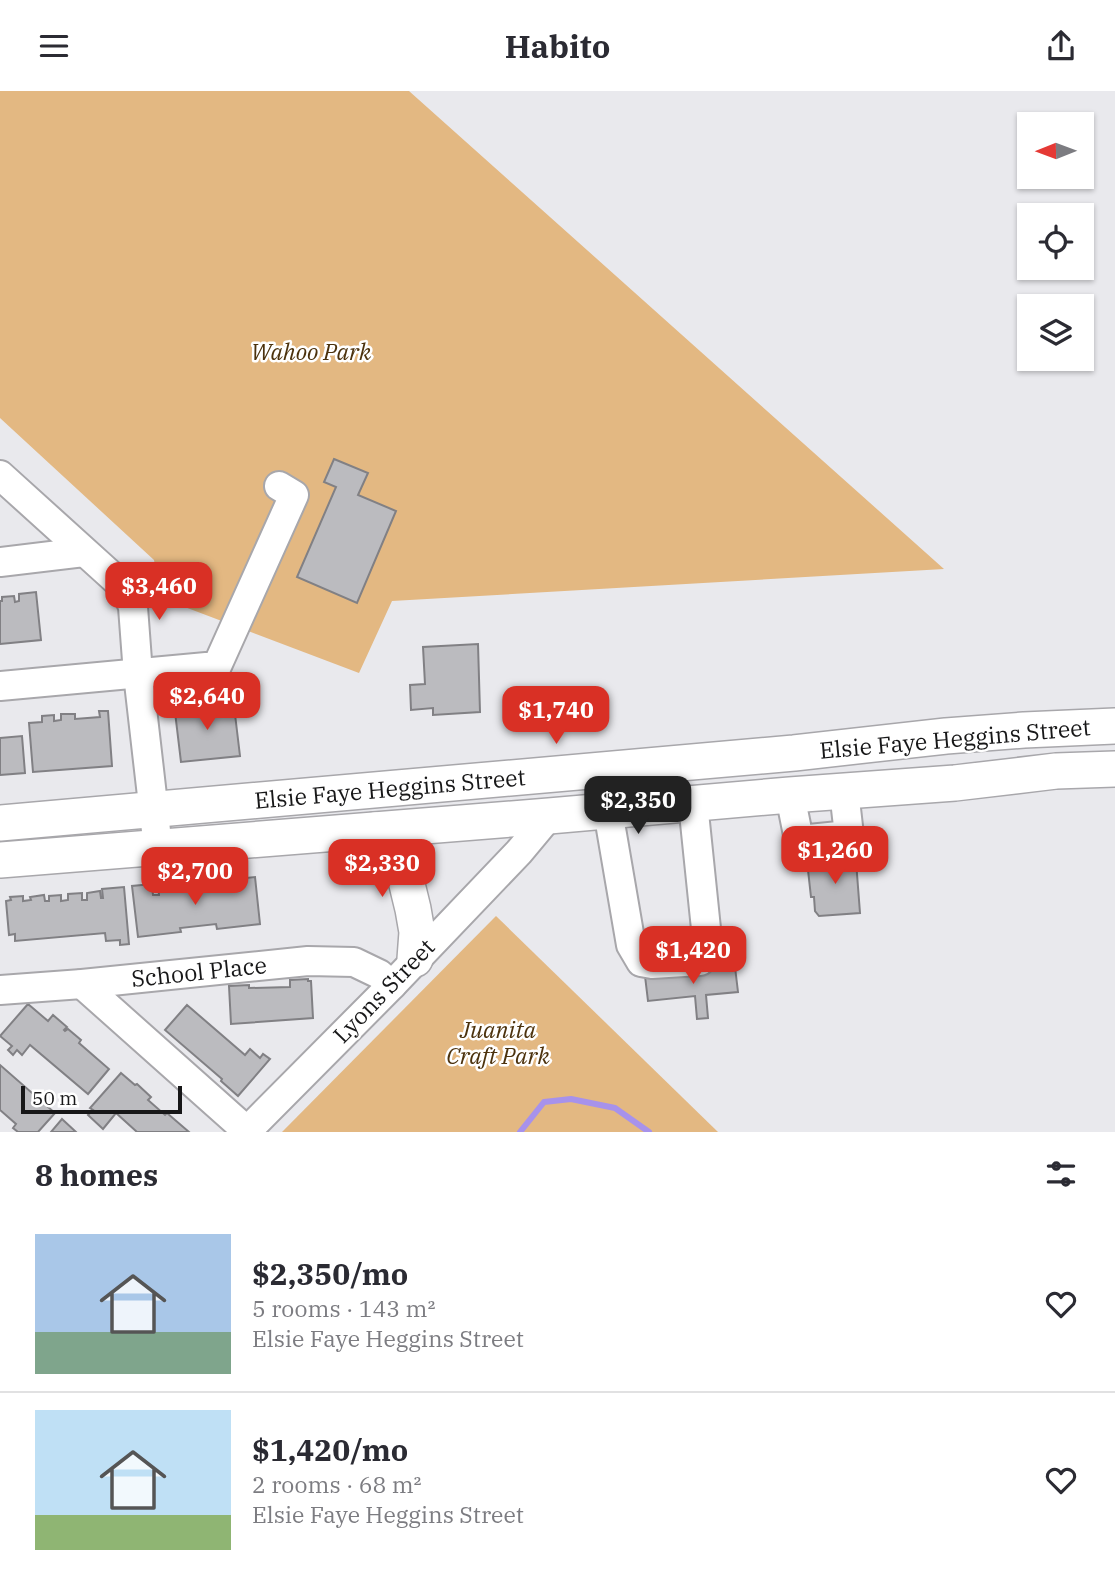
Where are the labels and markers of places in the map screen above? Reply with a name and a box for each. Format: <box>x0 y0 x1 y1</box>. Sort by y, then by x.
pin: $3,460 <box>102 563 216 622</box>
pin: $2,640 <box>150 673 264 732</box>
pin: $1,740 <box>499 687 613 746</box>
pin: $2,350 <box>581 777 695 836</box>
pin: $1,260 <box>778 827 892 886</box>
pin: $2,330 <box>325 839 439 899</box>
pin: $2,700 <box>138 847 252 907</box>
pin: $1,420 <box>636 927 750 986</box>

